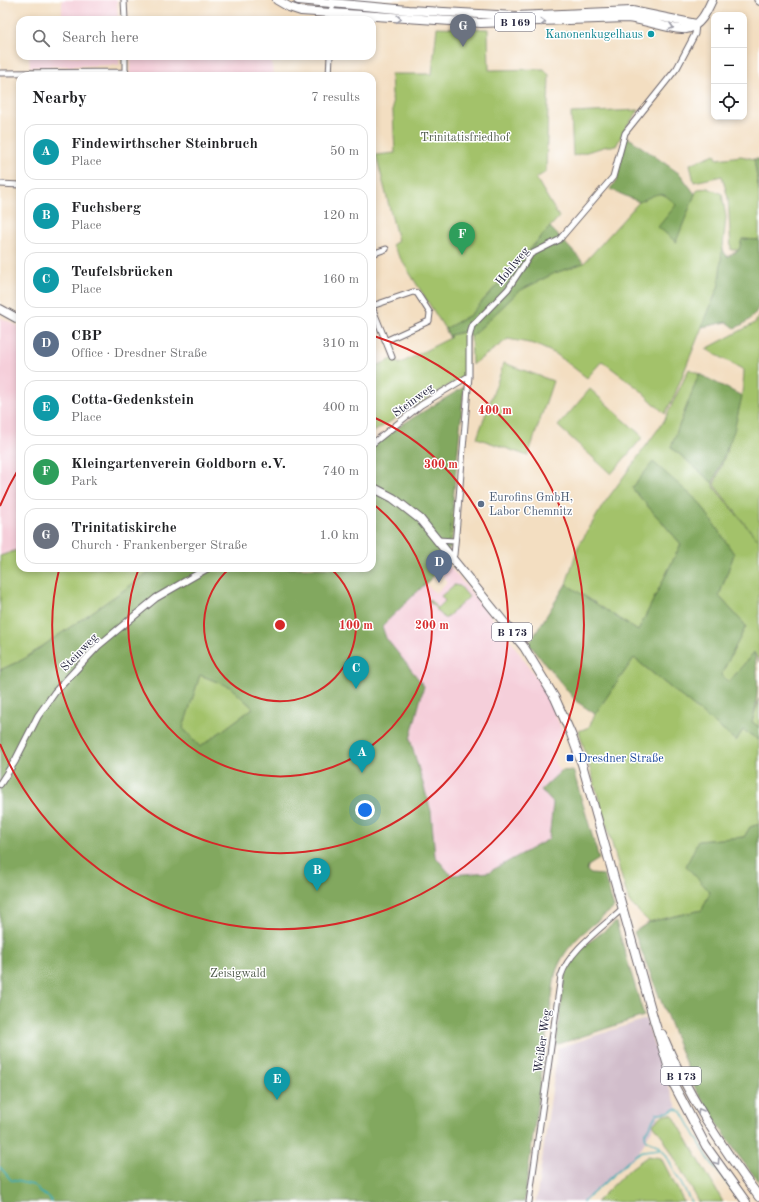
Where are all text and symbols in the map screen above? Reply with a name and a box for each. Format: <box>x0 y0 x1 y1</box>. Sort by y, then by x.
map controls <box>711 12 747 120</box>
button: + <box>711 12 747 48</box>
road number: B 169 <box>495 13 535 31</box>
one-way arrow <box>396 14 402 23</box>
pin: G <box>450 14 476 47</box>
search box <box>16 16 376 60</box>
one-way arrow <box>540 17 546 26</box>
one-way arrow <box>668 22 675 30</box>
icon: search <box>30 27 52 49</box>
place label: Kanonenkugelhaus <box>545 29 643 41</box>
marker: Kanonenkugelhaus <box>646 29 656 39</box>
text: Search here <box>62 31 139 46</box>
button: − <box>711 48 747 84</box>
button: locate <box>711 84 747 120</box>
text: Nearby <box>32 90 87 107</box>
text: 7 results <box>311 91 360 104</box>
park label: Trinitatisfriedhof <box>420 132 511 144</box>
text: Findewirthscher Steinbruch <box>71 137 258 152</box>
text: A <box>41 145 51 158</box>
text: 50 m <box>330 145 359 158</box>
text: Place <box>71 155 101 168</box>
text: Fuchsberg <box>71 201 141 216</box>
text: B <box>41 209 51 222</box>
text: 120 m <box>322 209 359 222</box>
text: Place <box>71 219 101 232</box>
pin: F <box>449 222 475 255</box>
street label: Hohlweg <box>494 245 532 288</box>
text: Teufelsbrücken <box>71 265 173 280</box>
text: C <box>42 273 50 286</box>
text: 160 m <box>322 273 359 286</box>
text: Place <box>71 283 101 296</box>
text: CBP <box>71 329 102 344</box>
text: D <box>41 337 51 350</box>
text: 310 m <box>322 337 359 350</box>
text: Office · Dresdner Straße <box>71 347 207 360</box>
street label: Steinweg <box>391 382 437 420</box>
text: Cotta-Gedenkstein <box>71 393 194 408</box>
text: E <box>42 401 50 414</box>
text: 400 m <box>322 401 359 414</box>
text: 400 m <box>478 405 512 417</box>
text: Place <box>71 411 101 424</box>
text: Kleingartenverein Goldborn e.V. <box>71 457 286 472</box>
text: 300 m <box>424 459 458 471</box>
text: F <box>42 465 50 478</box>
text: 740 m <box>322 465 359 478</box>
text: Park <box>71 475 98 488</box>
place label: Eurofins GmbH, Labor Chemnitz <box>489 492 573 518</box>
marker: Eurofins GmbH, Labor Chemnitz <box>476 499 486 509</box>
text: Trinitatiskirche <box>71 521 177 536</box>
text: G <box>41 529 51 542</box>
text: 1.0 km <box>320 529 359 542</box>
text: Church · Frankenberger Straße <box>71 539 247 552</box>
pin: D <box>426 550 452 583</box>
centre of rings <box>273 618 287 632</box>
text: 100 m <box>339 620 373 632</box>
text: 200 m <box>415 620 449 632</box>
road number: B 173 <box>492 623 532 641</box>
street label: Steinweg <box>59 631 101 674</box>
pin: C <box>343 656 369 689</box>
pin: A <box>349 740 375 773</box>
marker: Dresdner Straße <box>565 753 575 763</box>
place label: Dresdner Straße <box>578 753 664 765</box>
your location <box>355 800 375 820</box>
pin: B <box>304 858 330 891</box>
park label: Zeisigwald <box>210 968 266 980</box>
street label: Weißer Weg <box>533 1008 553 1074</box>
pin: E <box>264 1067 290 1100</box>
road number: B 173 <box>661 1067 701 1085</box>
one-way arrow <box>697 1108 705 1115</box>
one-way arrow <box>712 1157 719 1164</box>

